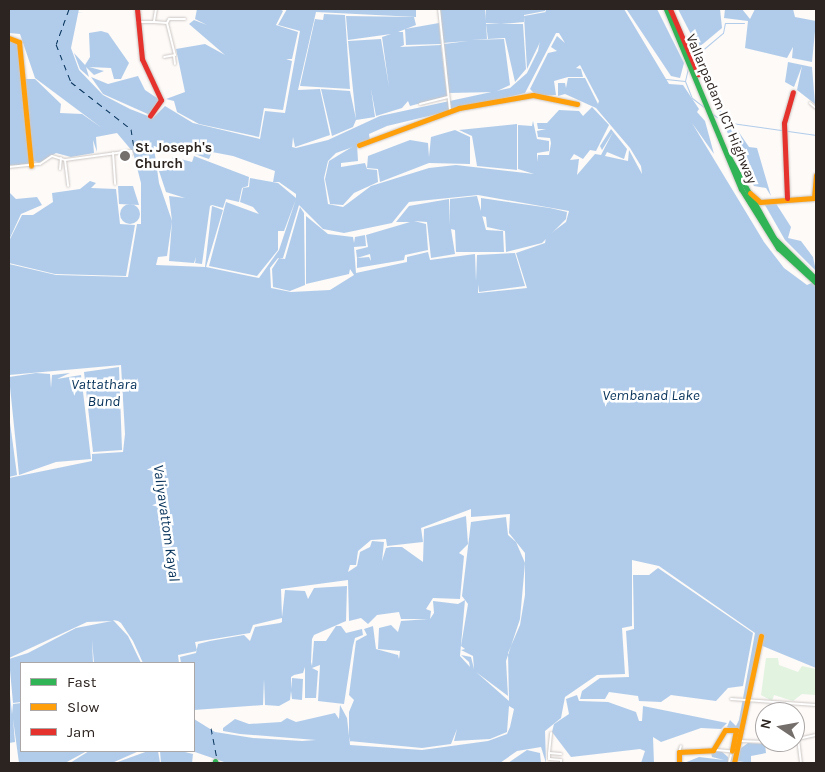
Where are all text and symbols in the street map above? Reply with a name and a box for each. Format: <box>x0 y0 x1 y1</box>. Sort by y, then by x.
street label: Vallarpadam ICT Highway <box>682 32 760 186</box>
place label: St. Joseph's Church <box>135 140 212 172</box>
marker: St. Joseph's Church <box>119 150 131 162</box>
water label: Vattathara Bund <box>71 375 137 410</box>
water label: Vembanad Lake <box>602 387 700 405</box>
water label: Valiyavattom Kayal <box>149 463 183 583</box>
legend <box>20 662 195 752</box>
text: Fast <box>67 673 96 691</box>
text: Slow <box>67 698 99 716</box>
north arrow <box>755 702 805 752</box>
text: N <box>756 717 775 731</box>
text: Jam <box>67 723 95 741</box>

